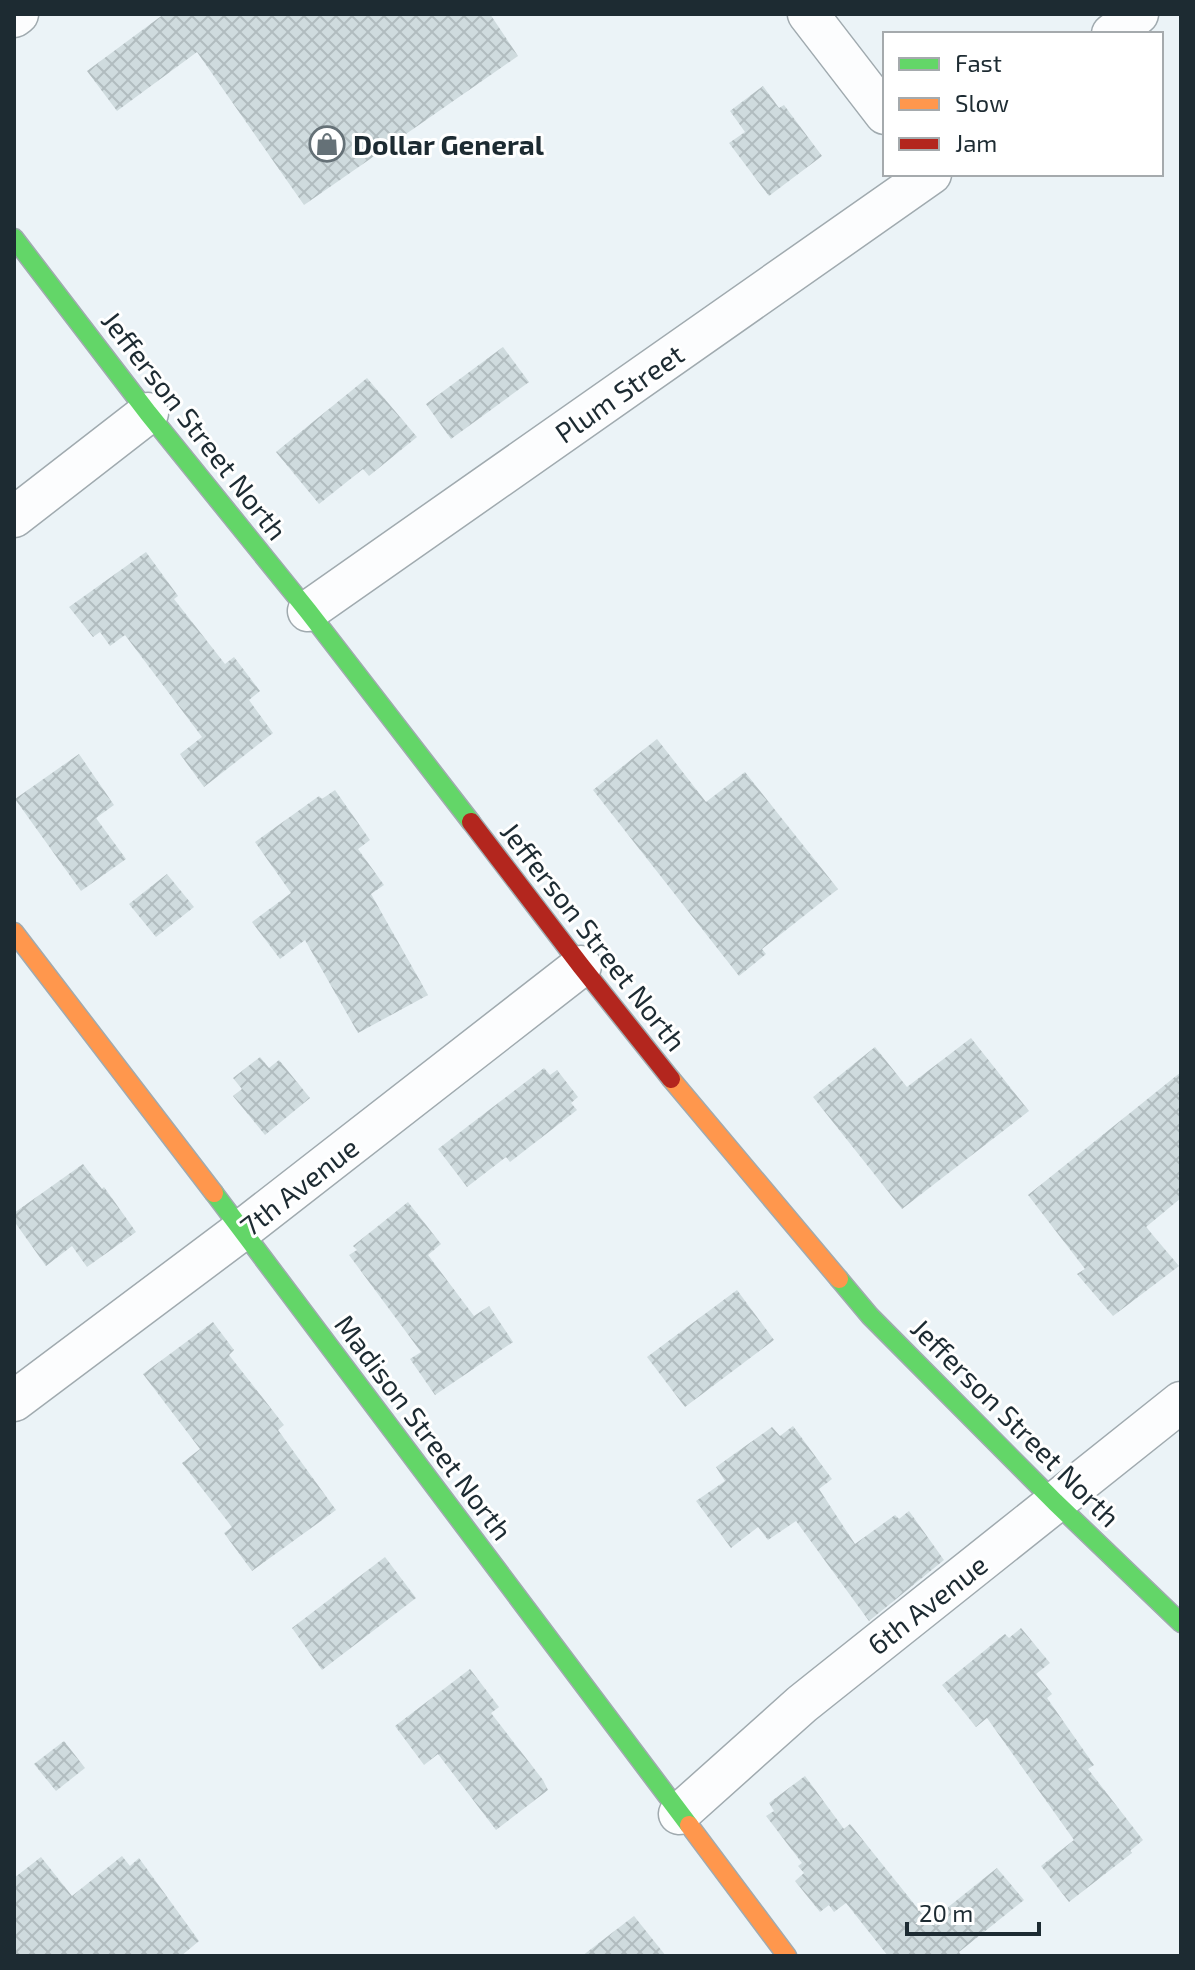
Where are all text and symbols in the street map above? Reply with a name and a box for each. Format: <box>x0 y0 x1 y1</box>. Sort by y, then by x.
legend <box>883 32 1163 176</box>
text: Fast <box>955 48 1002 77</box>
text: Slow <box>955 88 1009 117</box>
shop icon: Dollar General <box>308 125 346 163</box>
place label: Dollar General <box>353 127 545 161</box>
text: Jam <box>955 128 997 157</box>
street label: Jefferson Street North <box>95 304 295 546</box>
street label: Plum Street <box>548 336 690 450</box>
street label: Jefferson Street North <box>494 815 694 1057</box>
street label: 7th Avenue <box>233 1129 365 1243</box>
street label: Madison Street North <box>328 1308 520 1546</box>
street label: Jefferson Street North <box>905 1311 1127 1533</box>
street label: 6th Avenue <box>860 1547 994 1661</box>
scale bar <box>907 1886 1039 1936</box>
text: 20 m <box>919 1898 973 1927</box>

